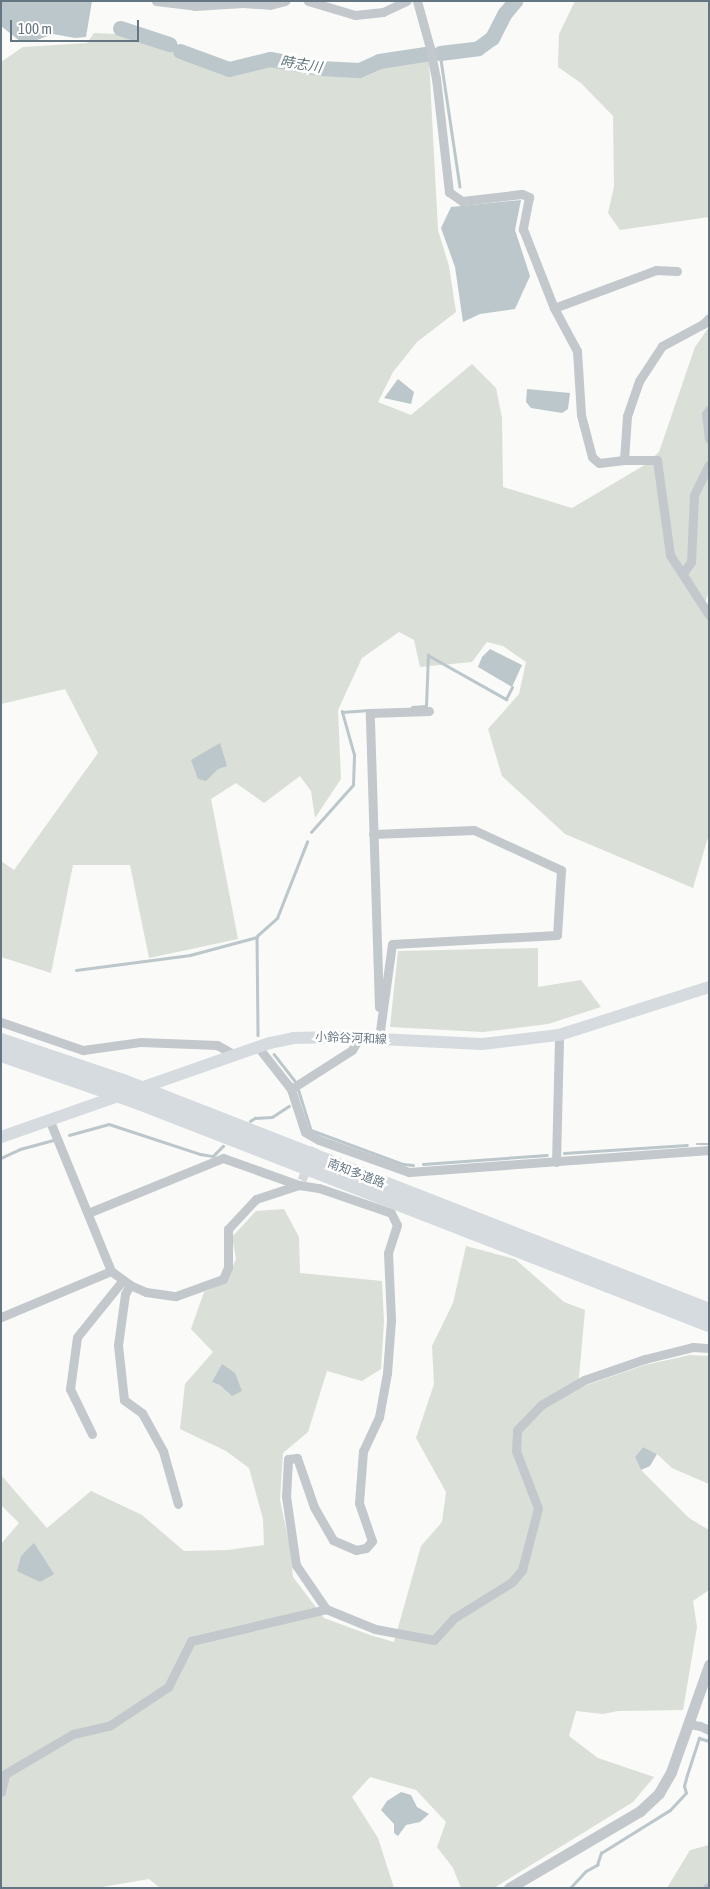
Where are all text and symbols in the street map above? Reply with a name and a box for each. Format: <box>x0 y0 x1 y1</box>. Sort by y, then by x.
scale bar <box>12 10 141 42</box>
text: 100 m <box>18 20 52 37</box>
water label: 時志川 <box>279 52 323 76</box>
street label: 小鈴谷河和線 <box>315 1031 387 1047</box>
street label: 南知多道路 <box>325 1157 387 1191</box>

